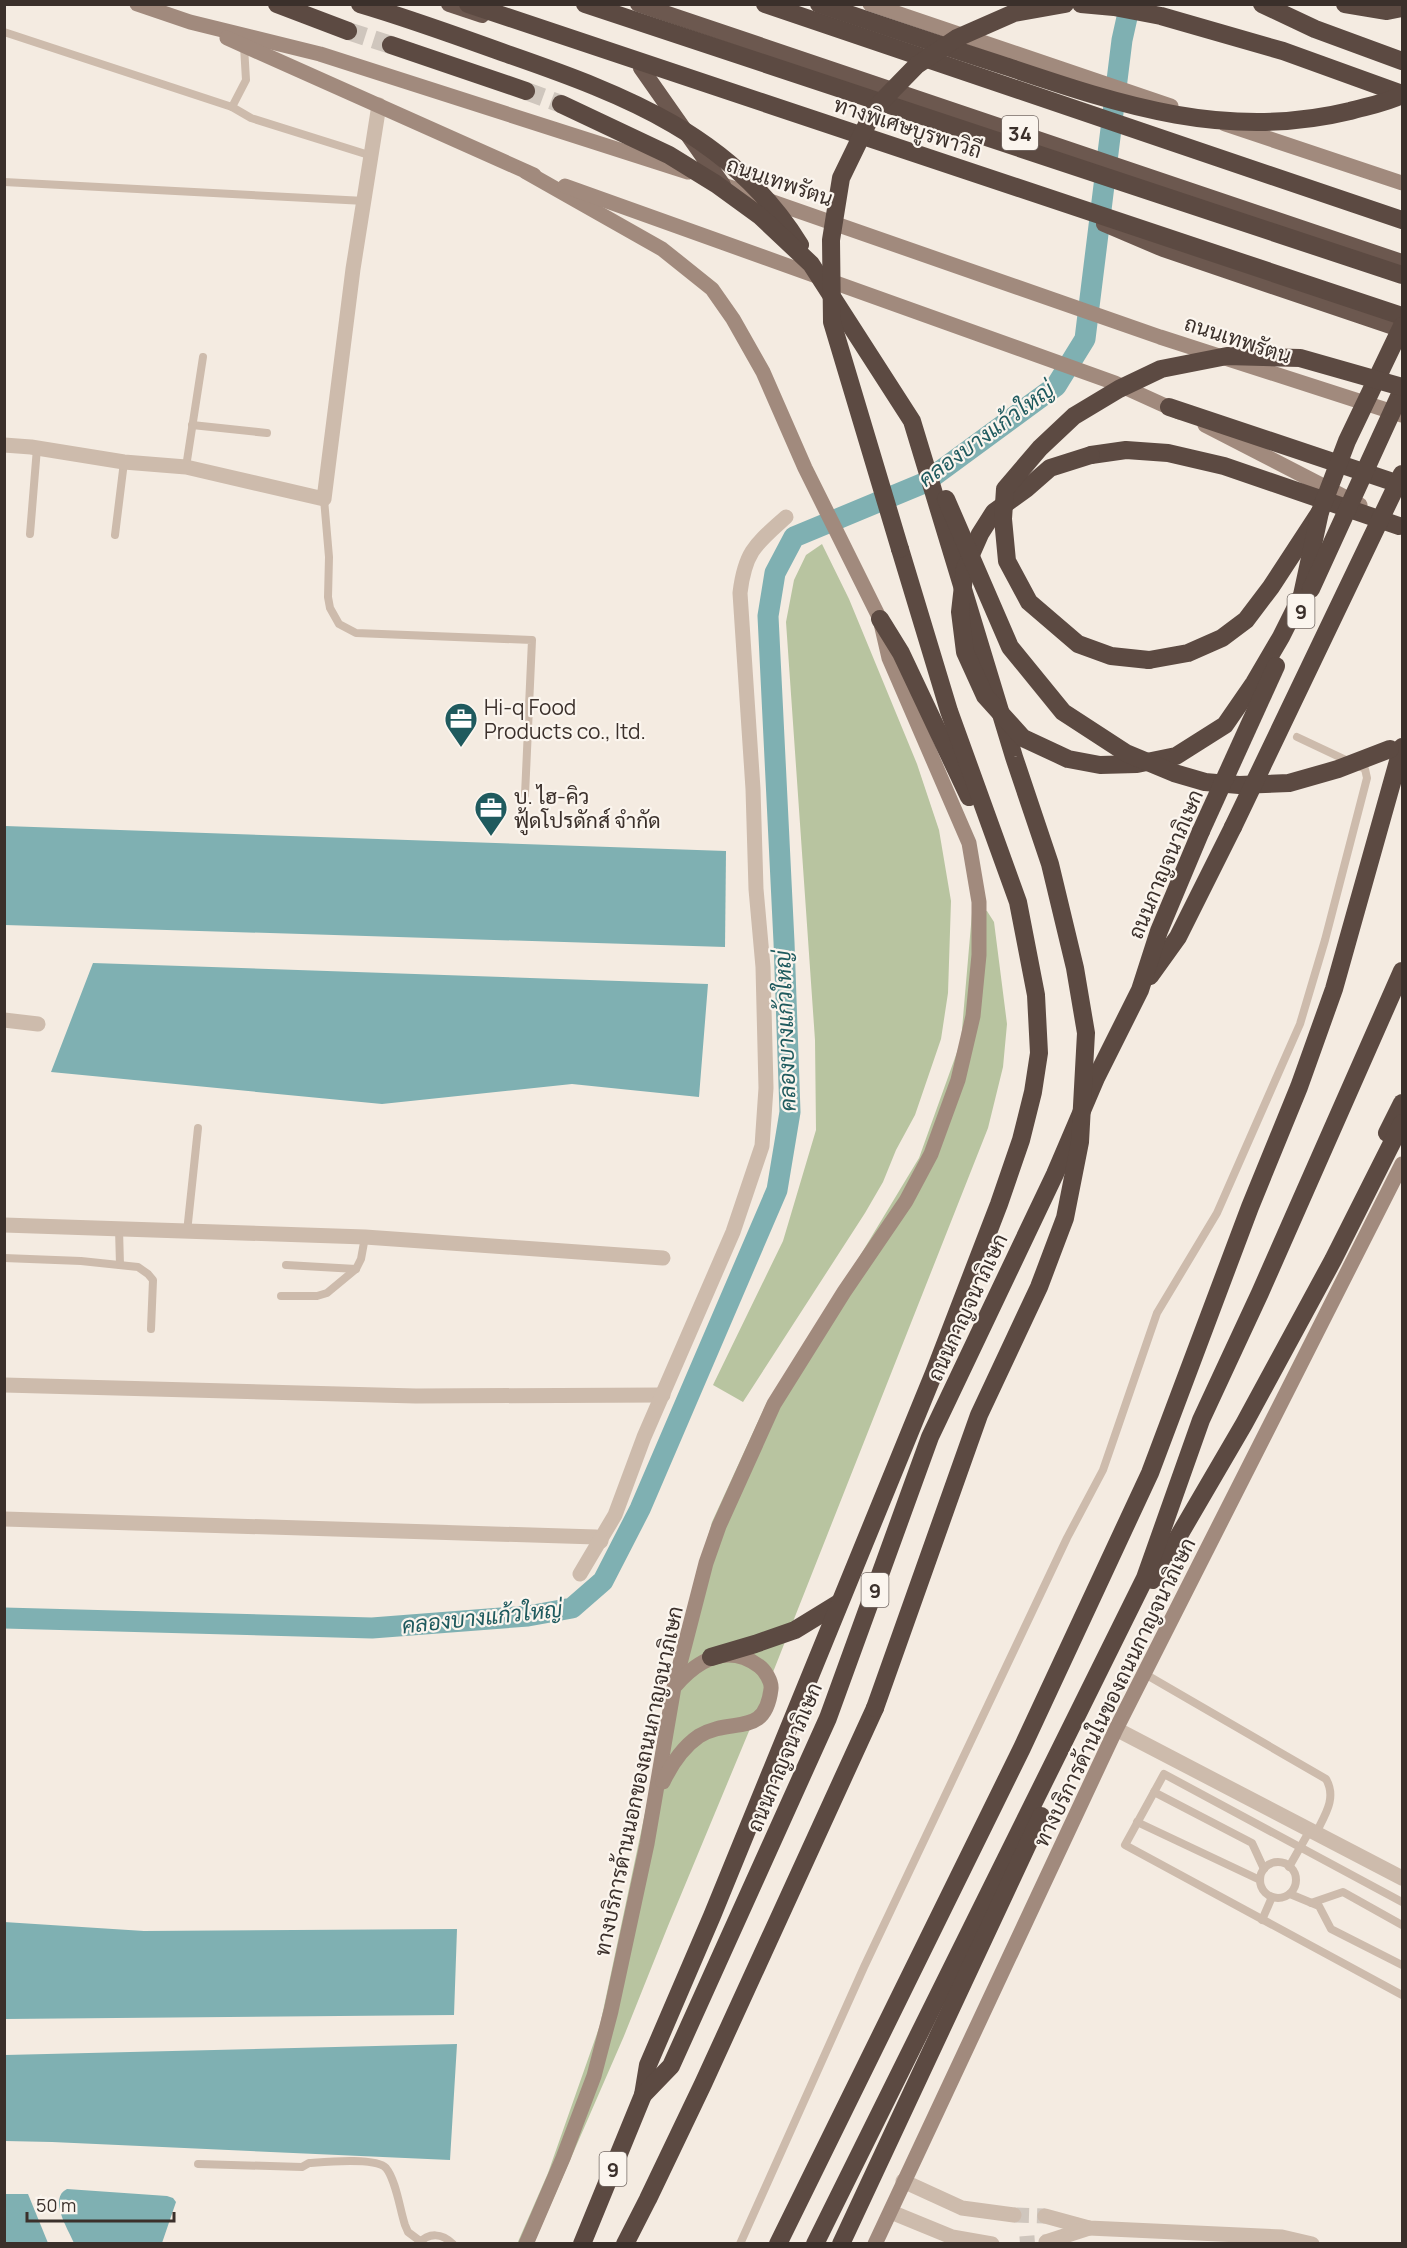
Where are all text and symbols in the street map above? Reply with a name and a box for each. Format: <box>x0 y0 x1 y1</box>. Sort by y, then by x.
street label: ทางพิเศษบูรพาวิถี <box>830 90 986 166</box>
road number: 34 <box>1002 116 1038 150</box>
street label: ถนนเทพรัตน <box>723 150 837 212</box>
street label: ถนนเทพรัตน <box>1181 309 1295 369</box>
water label: คลองบางแก้วใหญ่ <box>912 374 1061 494</box>
road number: 9 <box>1288 594 1314 628</box>
place label: Hi-q Food Products co., ltd. <box>484 693 646 745</box>
office icon: Hi-q Food Products co., ltd. <box>443 701 479 748</box>
place label: บ. ไฮ-คิว ฟู้ดโปรดักส์ จำกัด <box>514 782 661 836</box>
street label: ถนนกาญจนาภิเษก <box>1121 785 1209 943</box>
office icon: บ. ไฮ-คิว ฟู้ดโปรดักส์ จำกัด <box>473 790 509 837</box>
water label: คลองบางแก้วใหญ่ <box>767 949 803 1112</box>
street label: ถนนกาญจนาภิเษก <box>921 1229 1013 1385</box>
street label: ทางบริการด้านในของถนนกาญจนาภิเษก <box>1027 1533 1201 1851</box>
road number: 9 <box>862 1573 888 1607</box>
water label: คลองบางแก้วใหญ่ <box>400 1594 565 1640</box>
street label: ทางบริการด้านนอกของถนนกาญจนาภิเษก <box>587 1603 689 1959</box>
street label: ถนนกาญจนาภิเษก <box>740 1678 828 1836</box>
road number: 9 <box>600 2152 626 2186</box>
scale bar <box>27 2185 174 2223</box>
text: 50 m <box>36 2193 76 2217</box>

